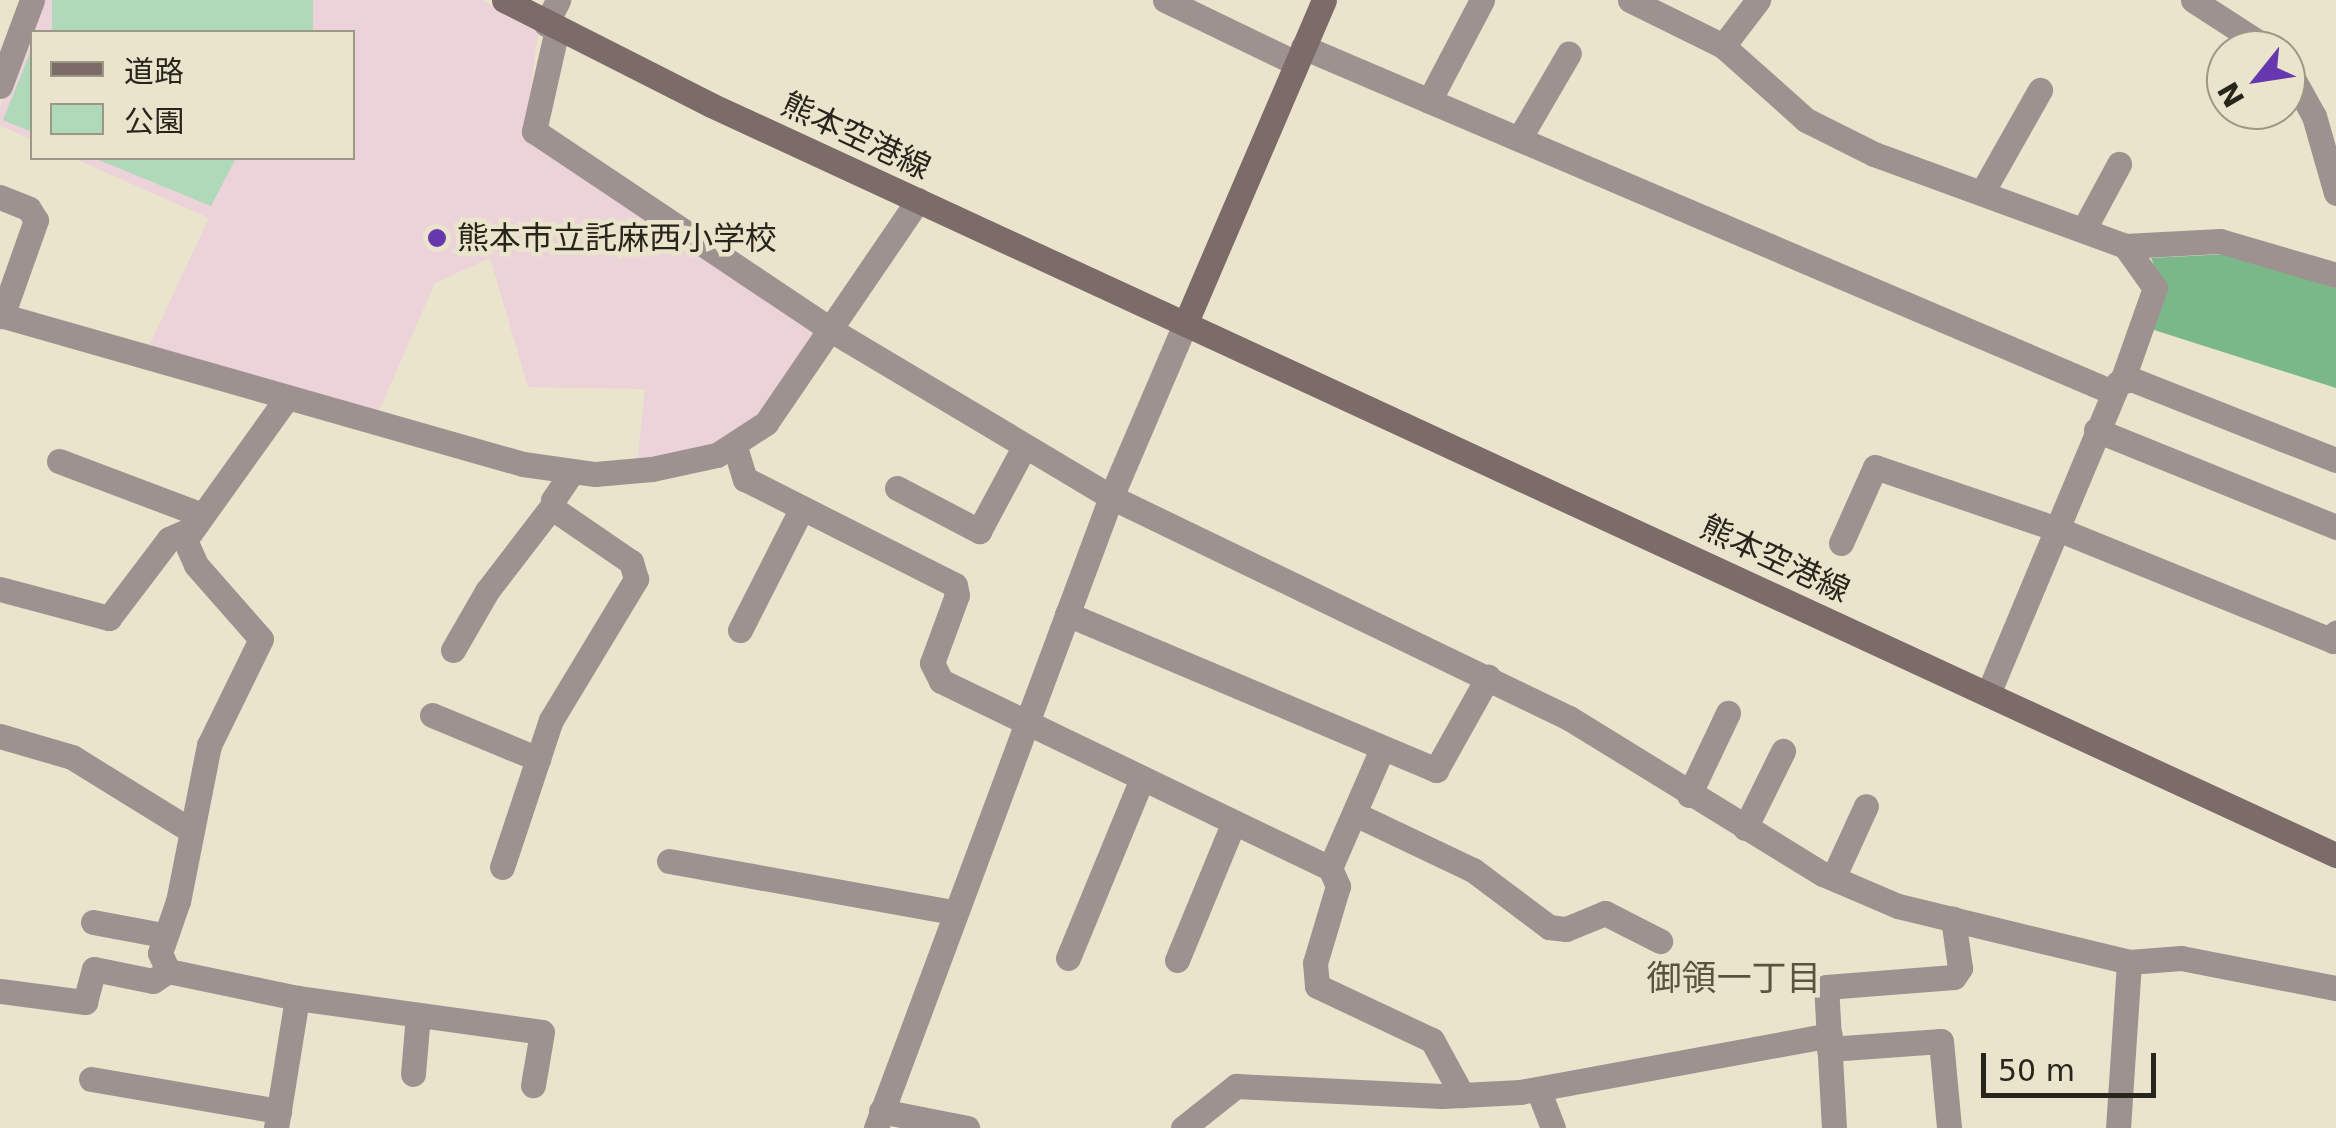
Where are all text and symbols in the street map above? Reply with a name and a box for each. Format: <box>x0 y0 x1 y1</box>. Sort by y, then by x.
legend <box>30 30 355 160</box>
north arrow <box>2206 30 2306 130</box>
text: 道路 <box>124 54 184 89</box>
text: N <box>2211 76 2251 113</box>
street label: 熊本空港線 <box>775 85 937 187</box>
text: 公園 <box>124 104 184 139</box>
place label: 熊本市立託麻西小学校 <box>457 219 777 257</box>
marker: 熊本市立託麻西小学校 <box>426 227 448 249</box>
street label: 熊本空港線 <box>1694 508 1856 610</box>
district label: 御領一丁目 <box>1647 957 1821 999</box>
scale bar <box>1986 1033 2161 1095</box>
text: 50 m <box>1998 1053 2075 1088</box>

